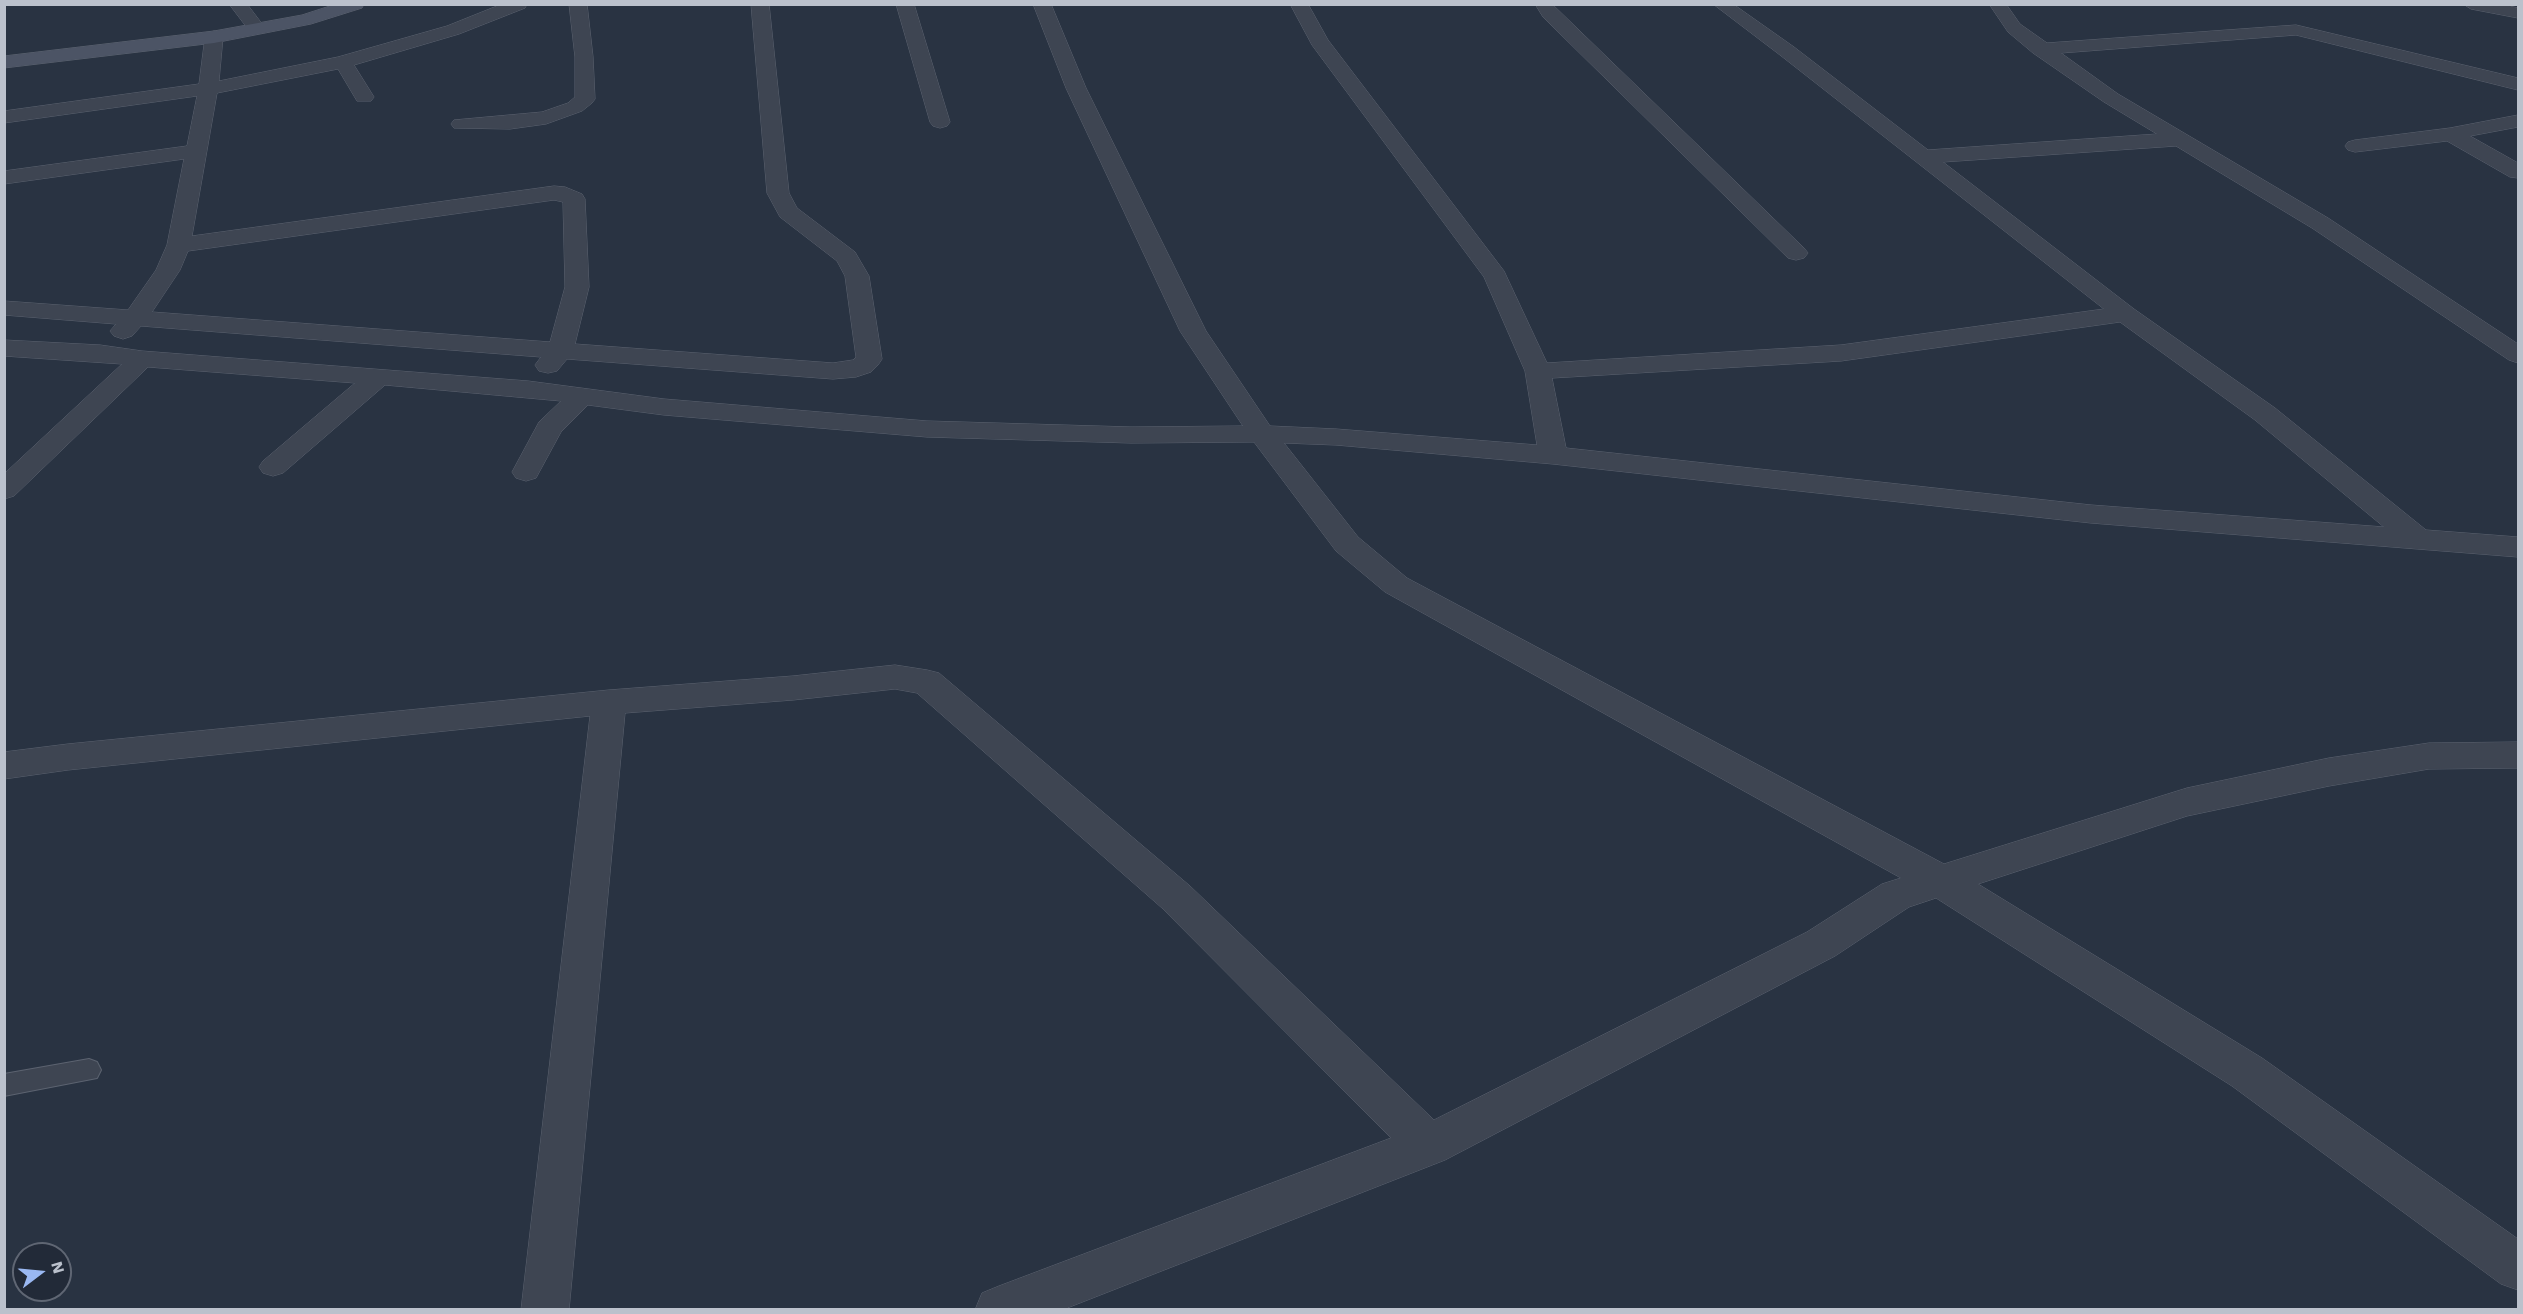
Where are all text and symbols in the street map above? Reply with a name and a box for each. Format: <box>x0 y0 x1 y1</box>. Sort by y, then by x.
north arrow <box>12 1242 72 1302</box>
text: N <box>47 1259 69 1276</box>

